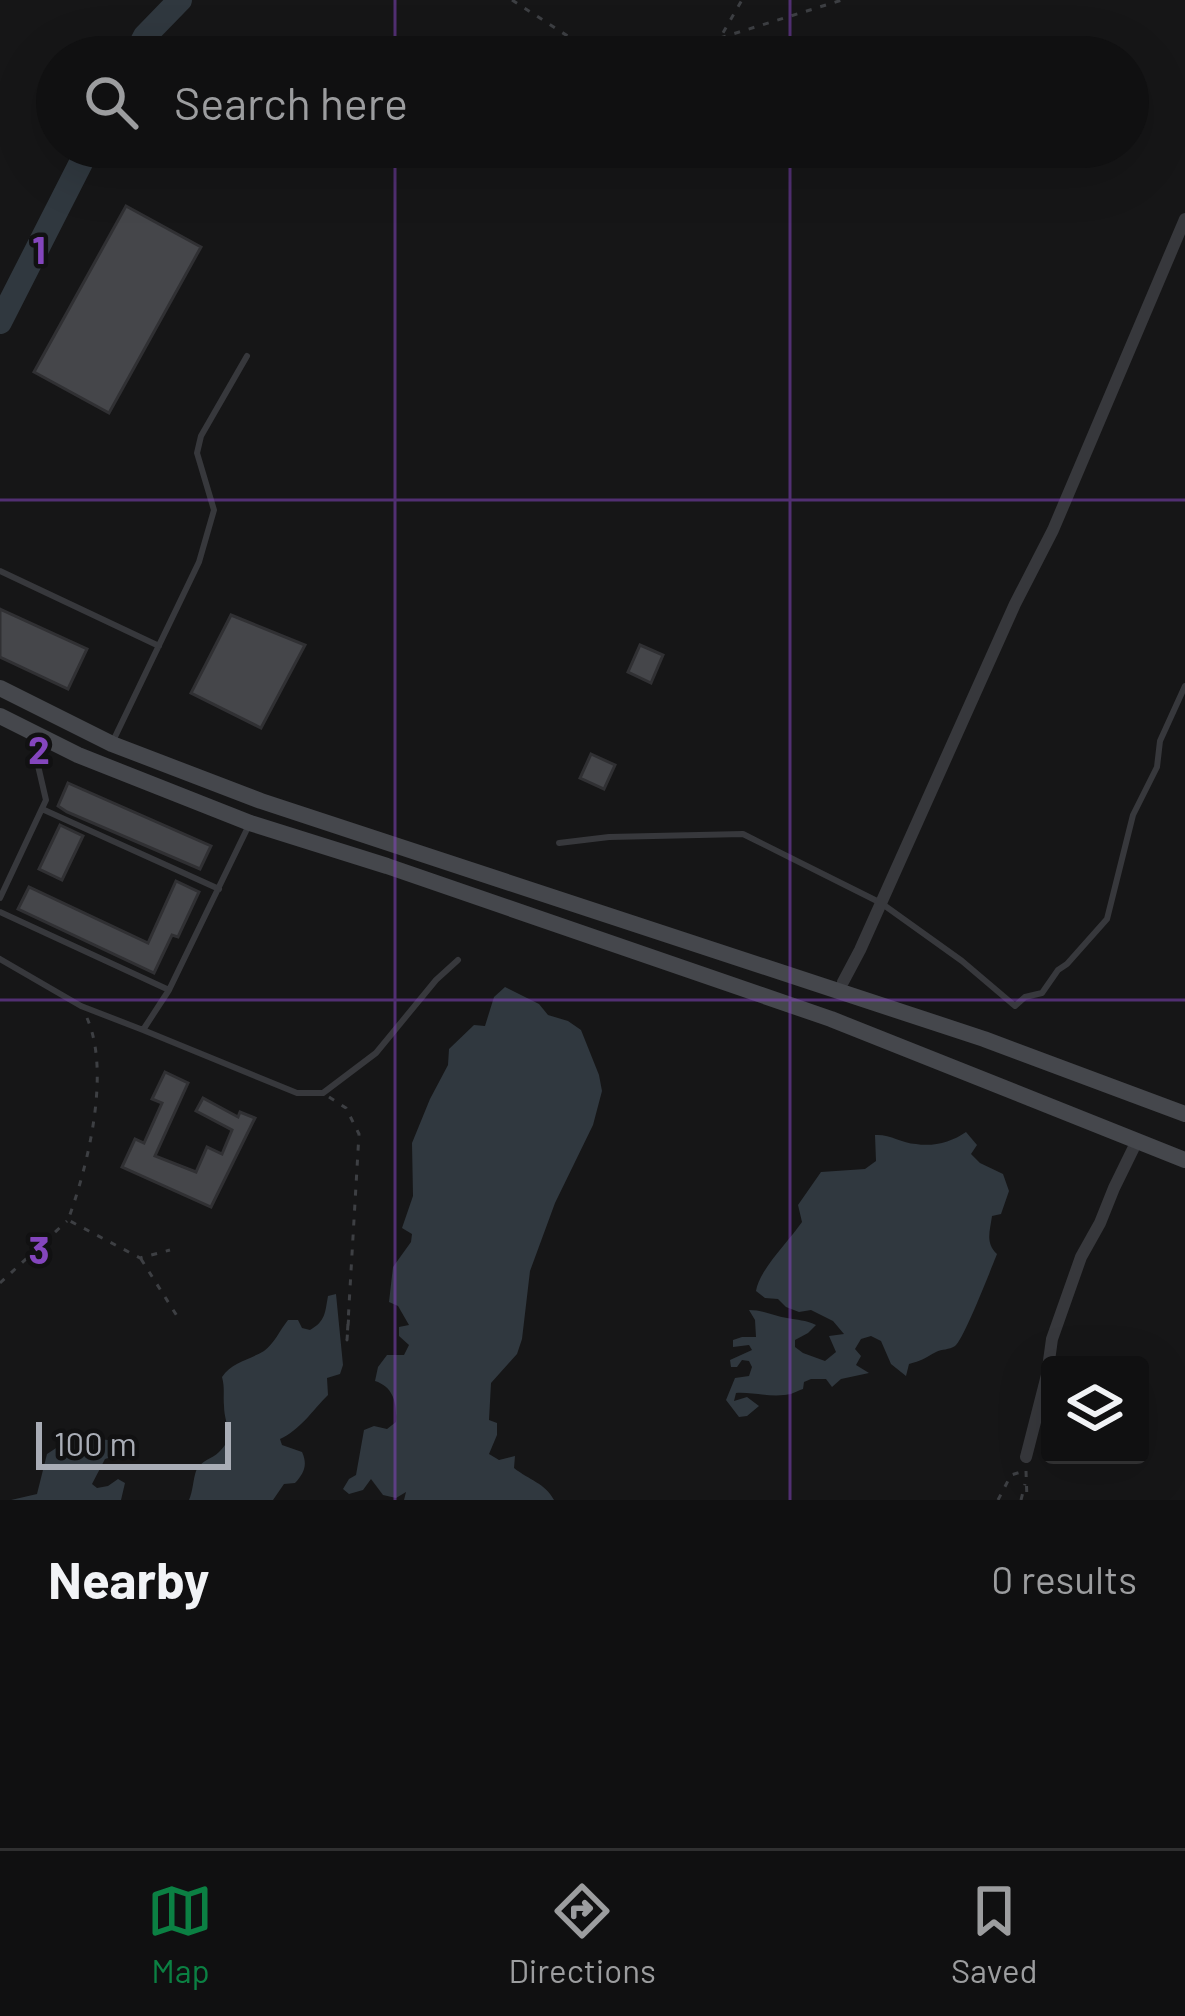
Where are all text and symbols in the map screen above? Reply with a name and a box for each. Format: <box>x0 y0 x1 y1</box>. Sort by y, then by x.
search box <box>36 36 1149 168</box>
icon: search <box>78 69 144 135</box>
text: Search here <box>174 75 408 129</box>
text: 1 <box>32 225 46 272</box>
text: 2 <box>28 725 50 772</box>
text: 3 <box>28 1225 50 1272</box>
map controls <box>1041 1356 1149 1464</box>
button: layers <box>1041 1356 1149 1464</box>
scale bar <box>36 1416 231 1469</box>
text: 100 m <box>54 1423 137 1463</box>
text: Nearby <box>48 1548 209 1609</box>
text: 0 results <box>991 1555 1137 1602</box>
tab: Map <box>147 1878 213 1990</box>
tab: Directions <box>508 1878 656 1990</box>
tab: Saved <box>951 1878 1038 1990</box>

